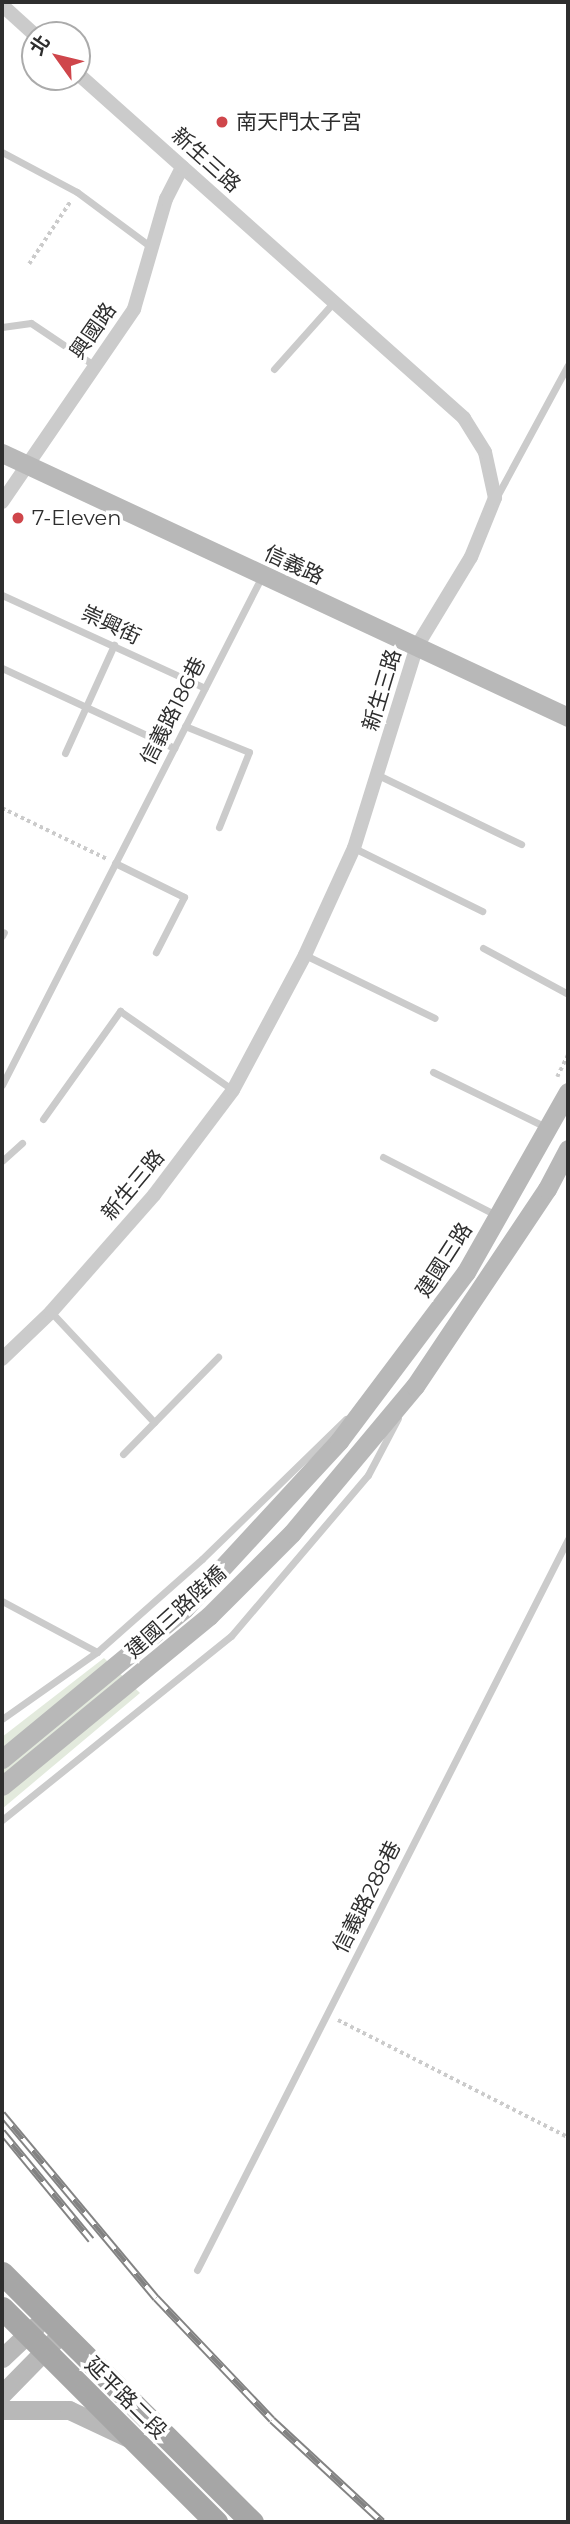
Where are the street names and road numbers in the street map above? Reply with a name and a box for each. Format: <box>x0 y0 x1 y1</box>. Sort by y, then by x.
street label: 新生三路 <box>166 123 246 197</box>
street label: 興國路 <box>65 298 121 364</box>
street label: 信義路 <box>260 540 328 590</box>
street label: 崇興街 <box>77 600 145 650</box>
street label: 新生三路 <box>358 646 406 734</box>
street label: 信義路186巷 <box>135 653 211 769</box>
street label: 新生三路 <box>96 1145 170 1225</box>
street label: 建國三路 <box>411 1218 477 1302</box>
street label: 建國三路陸橋 <box>121 1560 231 1664</box>
street label: 信義路288巷 <box>328 1837 406 1957</box>
street label: 延平路二段 <box>80 2352 172 2444</box>

